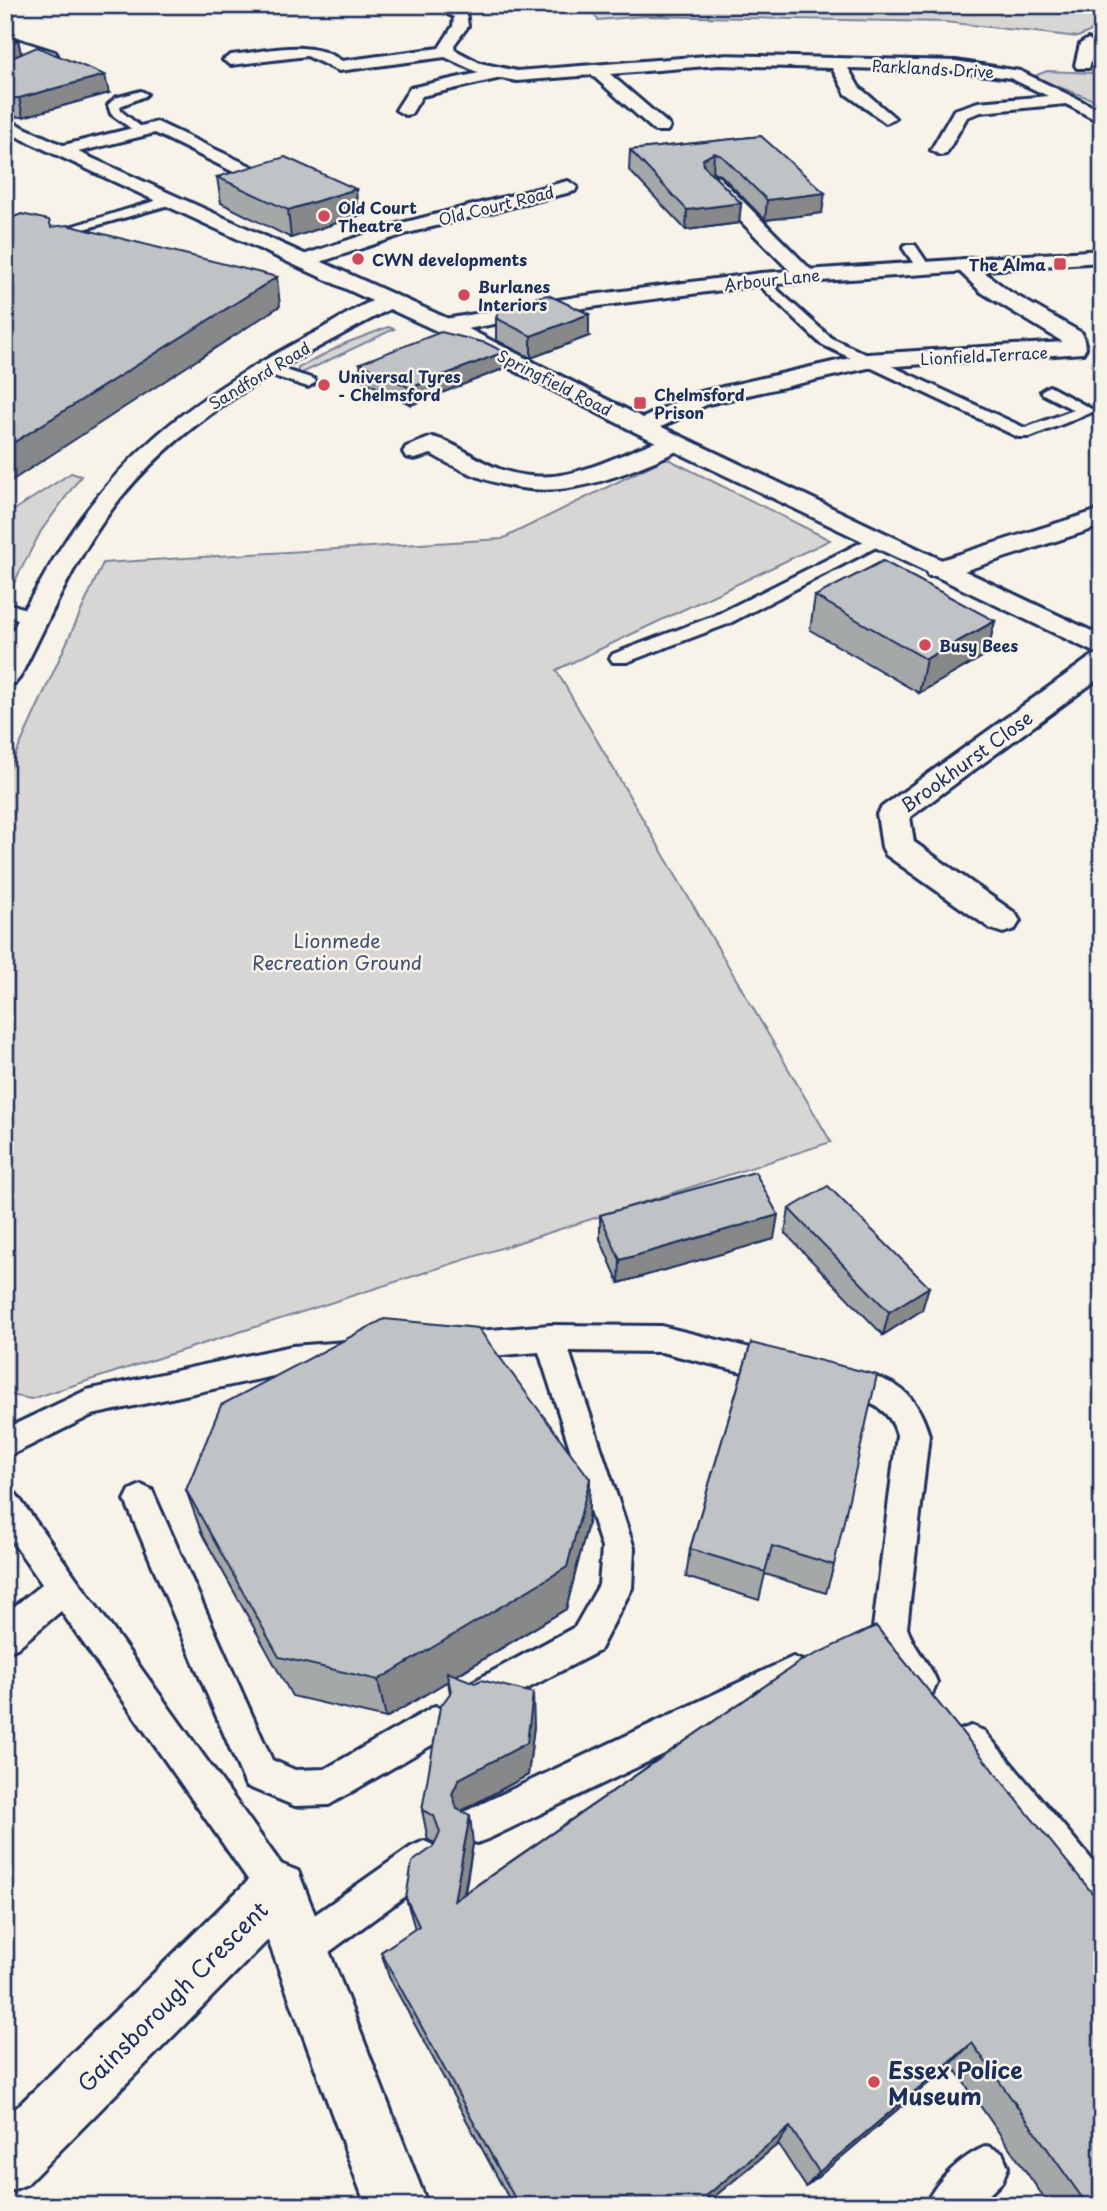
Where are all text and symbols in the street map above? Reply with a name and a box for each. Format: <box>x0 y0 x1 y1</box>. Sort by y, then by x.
street label: Parklands Drive <box>871 53 995 83</box>
street label: Old Court Road <box>436 179 556 231</box>
place label: Old Court Theatre <box>338 195 417 237</box>
marker: Old Court Theatre <box>316 208 332 224</box>
place label: CWN developments <box>372 247 527 271</box>
marker: CWN developments <box>350 251 366 267</box>
place label: The Alma <box>969 252 1046 276</box>
marker: The Alma <box>1052 256 1068 272</box>
street label: Arbour Lane <box>723 262 821 296</box>
place label: Burlanes Interiors <box>478 274 551 316</box>
marker: Burlanes Interiors <box>456 287 472 303</box>
street label: Sandford Road <box>204 335 314 415</box>
street label: Lionfield Terrace <box>919 340 1049 370</box>
street label: Springfield Road <box>494 343 616 421</box>
place label: Universal Tyres - Chelmsford <box>338 364 461 406</box>
marker: Universal Tyres - Chelmsford <box>316 377 332 393</box>
place label: Chelmsford Prison <box>654 382 745 424</box>
marker: Chelmsford Prison <box>632 395 648 411</box>
place label: Busy Bees <box>939 633 1018 657</box>
marker: Busy Bees <box>917 637 933 653</box>
street label: Brookhurst Close <box>894 703 1038 819</box>
park label: Lionmede Recreation Ground <box>252 926 422 976</box>
street label: Gainsborough Crescent <box>68 1892 276 2100</box>
place label: Essex Police Museum <box>888 2052 1023 2113</box>
marker: Essex Police Museum <box>866 2074 882 2090</box>

